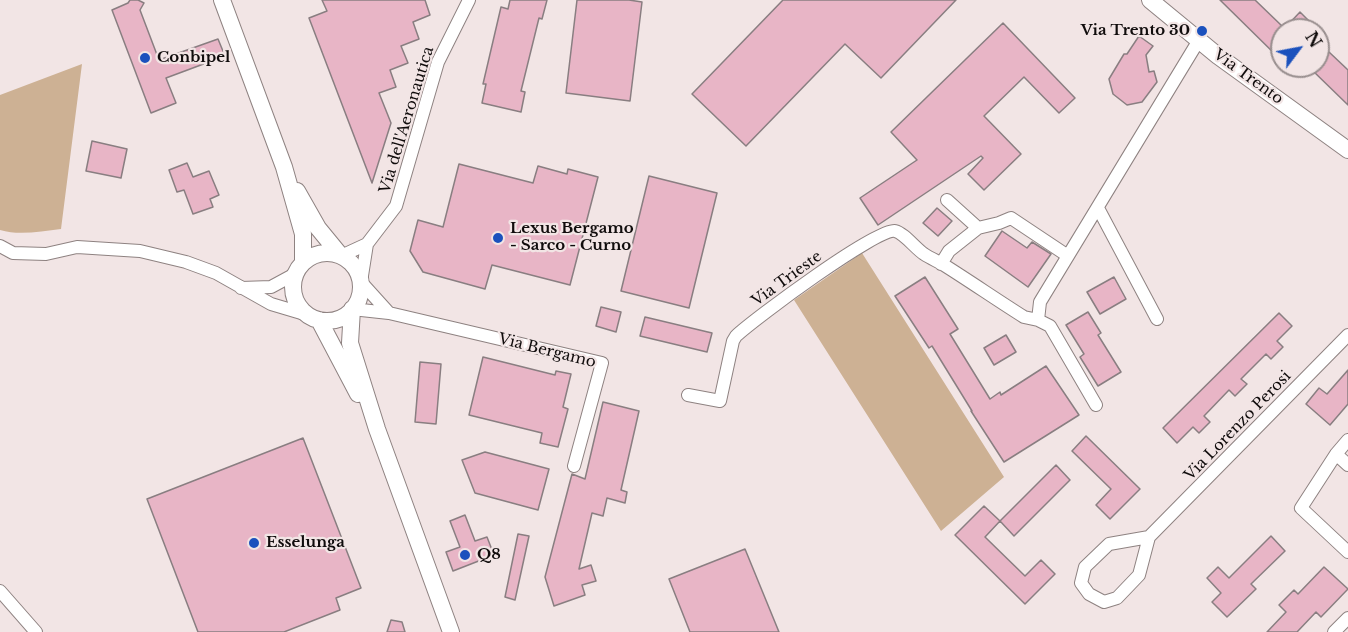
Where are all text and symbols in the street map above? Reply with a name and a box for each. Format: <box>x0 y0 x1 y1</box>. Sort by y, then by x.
north arrow <box>1270 18 1330 78</box>
place label: Via Trento 30 <box>1081 22 1190 40</box>
marker: Via Trento 30 <box>1195 24 1209 38</box>
text: N <box>1301 28 1326 51</box>
street label: Via dell'Aeronautica <box>376 44 438 196</box>
street label: Via Trento <box>1210 46 1286 108</box>
place label: Conbipel <box>157 49 230 67</box>
marker: Conbipel <box>138 51 152 65</box>
place label: Lexus Bergamo - Sarco - Curno <box>510 220 634 255</box>
marker: Lexus Bergamo - Sarco - Curno <box>491 231 505 245</box>
street label: Via Trieste <box>748 248 826 310</box>
street label: Via Bergamo <box>496 330 598 372</box>
street label: Via Lorenzo Perosi <box>1181 367 1295 485</box>
place label: Esselunga <box>266 534 345 552</box>
marker: Esselunga <box>247 536 261 550</box>
place label: Q8 <box>477 546 501 564</box>
marker: Q8 <box>458 548 472 562</box>

